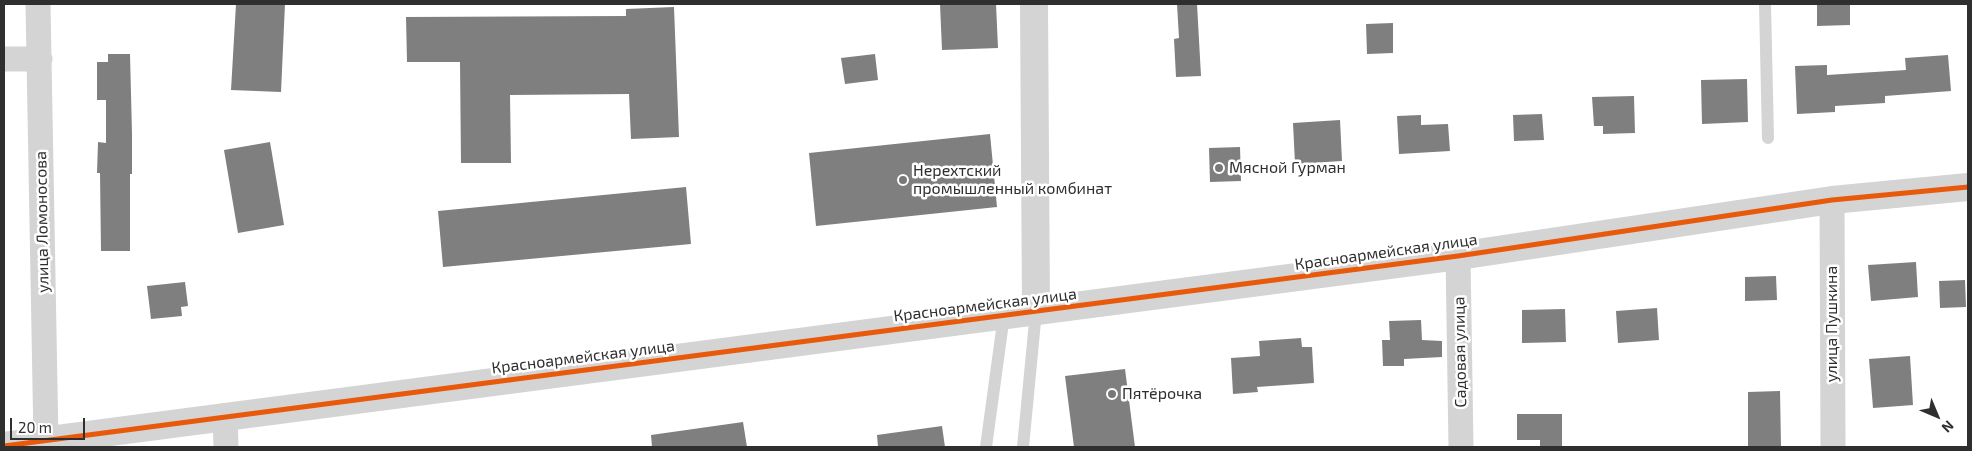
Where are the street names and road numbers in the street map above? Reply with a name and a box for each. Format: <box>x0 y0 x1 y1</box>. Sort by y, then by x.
street label: улица Ломоносова <box>31 151 53 293</box>
street label: Красноармейская улица <box>1293 230 1479 274</box>
street label: улица Пушкина <box>1822 266 1842 382</box>
street label: Красноармейская улица <box>892 284 1078 326</box>
street label: Садовая улица <box>1449 296 1471 408</box>
street label: Красноармейская улица <box>490 336 676 378</box>

